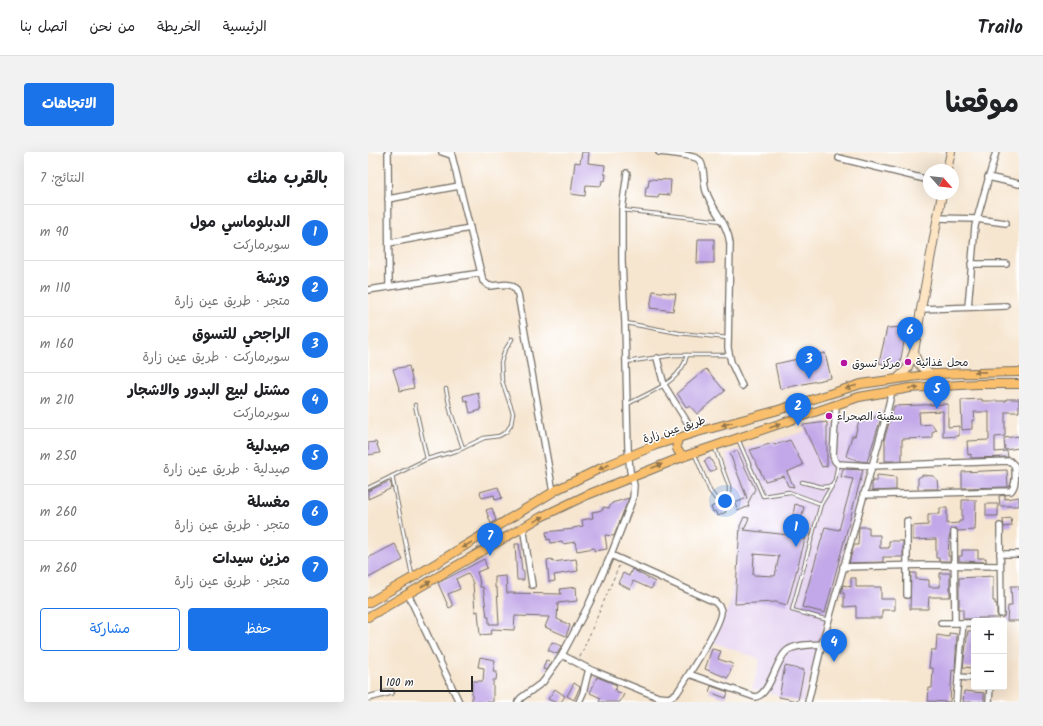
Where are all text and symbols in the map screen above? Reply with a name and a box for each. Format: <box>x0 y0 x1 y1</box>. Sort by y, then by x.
text: Trailo <box>977 13 1023 43</box>
text: اتصل بنا <box>20 16 68 38</box>
text: من نحن <box>90 16 135 38</box>
text: الخريطة <box>157 16 201 38</box>
text: الرئيسية <box>223 16 267 38</box>
text: موقعنا <box>945 82 1019 127</box>
button: الاتجاهات <box>24 83 114 126</box>
north arrow <box>923 164 959 200</box>
text: بالقرب منك <box>247 165 328 192</box>
text: النتائج: 7 <box>40 168 84 189</box>
text: الدبلوماسي مول <box>190 211 290 235</box>
text: 90 m <box>40 222 68 243</box>
text: 1 <box>313 222 317 243</box>
text: سوبرماركت <box>233 235 290 256</box>
text: ورشة <box>256 267 290 291</box>
text: 110 m <box>40 278 70 299</box>
text: 2 <box>311 278 319 299</box>
text: متجر · طريق عين زارة <box>174 291 290 312</box>
pin: 6 <box>897 317 923 350</box>
text: الراجحي للتسوق <box>192 323 290 347</box>
text: 160 m <box>40 334 73 355</box>
text: 3 <box>311 334 319 355</box>
pin: 3 <box>796 346 822 379</box>
text: سوبرماركت · طريق عين زارة <box>142 347 290 368</box>
place label: محل غذائية <box>916 354 968 372</box>
place label: مركز تسوق <box>852 355 900 373</box>
marker: محل غذائية <box>903 357 913 367</box>
marker: مركز تسوق <box>839 358 849 368</box>
one-way arrow <box>973 369 986 375</box>
pin: 5 <box>924 376 950 409</box>
text: مشتل لبيع البدور والاشجار <box>128 379 290 403</box>
one-way arrow <box>845 384 857 390</box>
one-way arrow <box>908 384 920 391</box>
text: 210 m <box>40 390 74 411</box>
text: 4 <box>311 390 319 411</box>
pin: 2 <box>785 393 811 426</box>
text: سوبرماركت <box>233 403 290 424</box>
place label: سفينة الصحراء <box>837 408 903 426</box>
street label: طريق عين زارة <box>641 411 708 449</box>
marker: سفينة الصحراء <box>824 411 834 421</box>
one-way arrow <box>721 421 733 427</box>
one-way arrow <box>770 423 782 429</box>
text: صيدلية <box>246 435 290 459</box>
text: 250 m <box>40 446 77 467</box>
text: 5 <box>312 446 318 467</box>
text: صيدلية · طريق عين زارة <box>163 459 290 480</box>
one-way arrow <box>652 463 664 469</box>
one-way arrow <box>597 464 609 470</box>
text: مغسلة <box>247 491 290 515</box>
your location <box>715 491 735 511</box>
text: 260 m <box>40 502 77 523</box>
text: 6 <box>311 502 319 523</box>
pin: 1 <box>783 514 809 547</box>
text: متجر · طريق عين زارة <box>174 515 290 536</box>
one-way arrow <box>533 515 544 522</box>
pin: 7 <box>477 523 503 556</box>
one-way arrow <box>461 541 473 548</box>
text: مزين سيدات <box>213 547 290 571</box>
text: 260 m <box>40 558 77 579</box>
text: 7 <box>312 558 318 579</box>
text: متجر · طريق عين زارة <box>174 571 290 592</box>
one-way arrow <box>420 580 432 587</box>
button: مشاركة <box>40 608 180 651</box>
button: حفظ <box>188 608 328 651</box>
map controls <box>971 618 1007 690</box>
button: + <box>971 618 1007 654</box>
pin: 4 <box>821 629 847 662</box>
button: − <box>971 654 1007 690</box>
scale bar <box>380 674 473 693</box>
text: 100 m <box>386 674 414 692</box>

